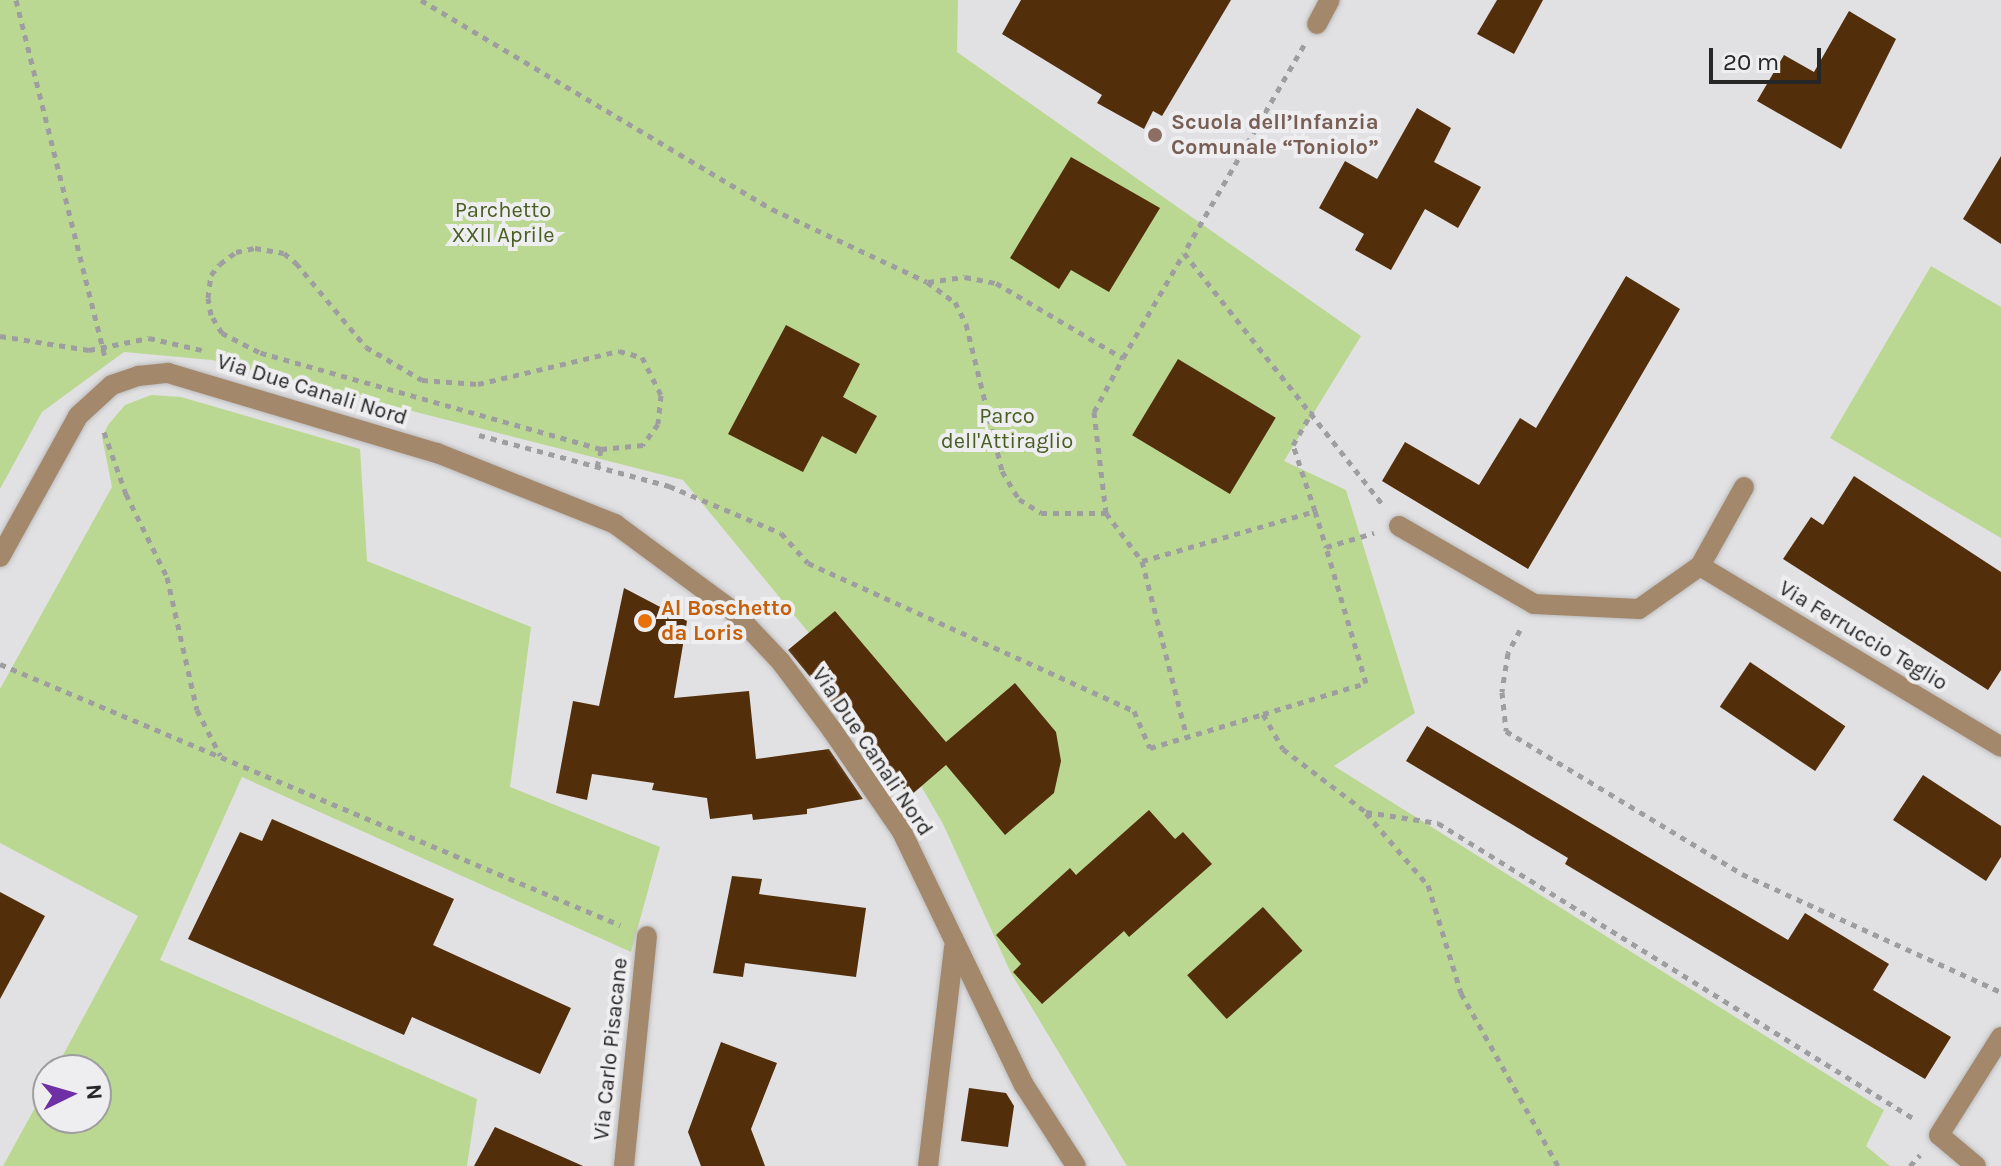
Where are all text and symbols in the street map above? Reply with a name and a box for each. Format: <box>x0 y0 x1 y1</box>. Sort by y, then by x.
scale bar <box>1713 32 1825 82</box>
text: 20 m <box>1723 48 1779 76</box>
place label: Scuola dell’Infanzia Comunale “Toniolo” <box>1171 109 1379 160</box>
marker: Scuola dell’Infanzia Comunale “Toniolo” <box>1146 126 1164 144</box>
park label: Parchetto XXII Aprile <box>451 197 555 248</box>
street label: Via Due Canali Nord <box>214 348 410 432</box>
park label: Parco dell'Attiraglio <box>941 403 1073 454</box>
street label: Via Ferruccio Teglio <box>1774 575 1952 697</box>
place label: Al Boschetto da Loris <box>661 595 792 646</box>
marker: Al Boschetto da Loris <box>636 612 654 630</box>
street label: Via Due Canali Nord <box>806 663 938 841</box>
street label: Via Carlo Pisacane <box>588 956 634 1142</box>
north arrow <box>32 1054 112 1134</box>
text: N <box>80 1083 108 1101</box>

